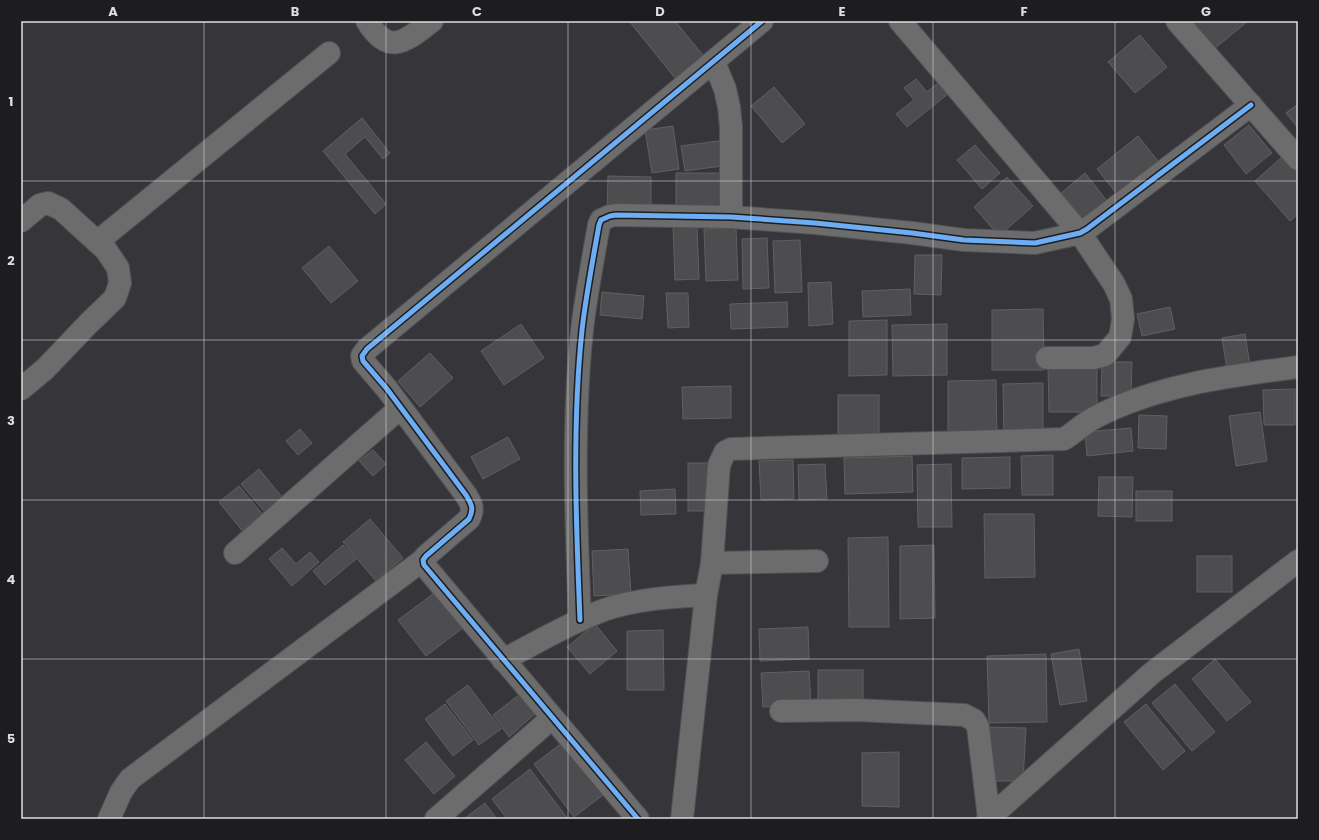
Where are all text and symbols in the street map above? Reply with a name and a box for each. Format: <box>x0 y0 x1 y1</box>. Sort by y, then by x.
text: A <box>108 2 118 21</box>
text: B <box>291 2 300 21</box>
text: C <box>472 2 482 21</box>
text: D <box>655 2 665 21</box>
text: E <box>838 2 846 21</box>
text: F <box>1020 2 1028 21</box>
text: G <box>1201 2 1211 21</box>
text: 1 <box>9 92 13 111</box>
text: 2 <box>7 251 15 270</box>
text: 3 <box>7 411 15 430</box>
text: 4 <box>7 570 16 589</box>
text: 5 <box>7 729 15 748</box>

